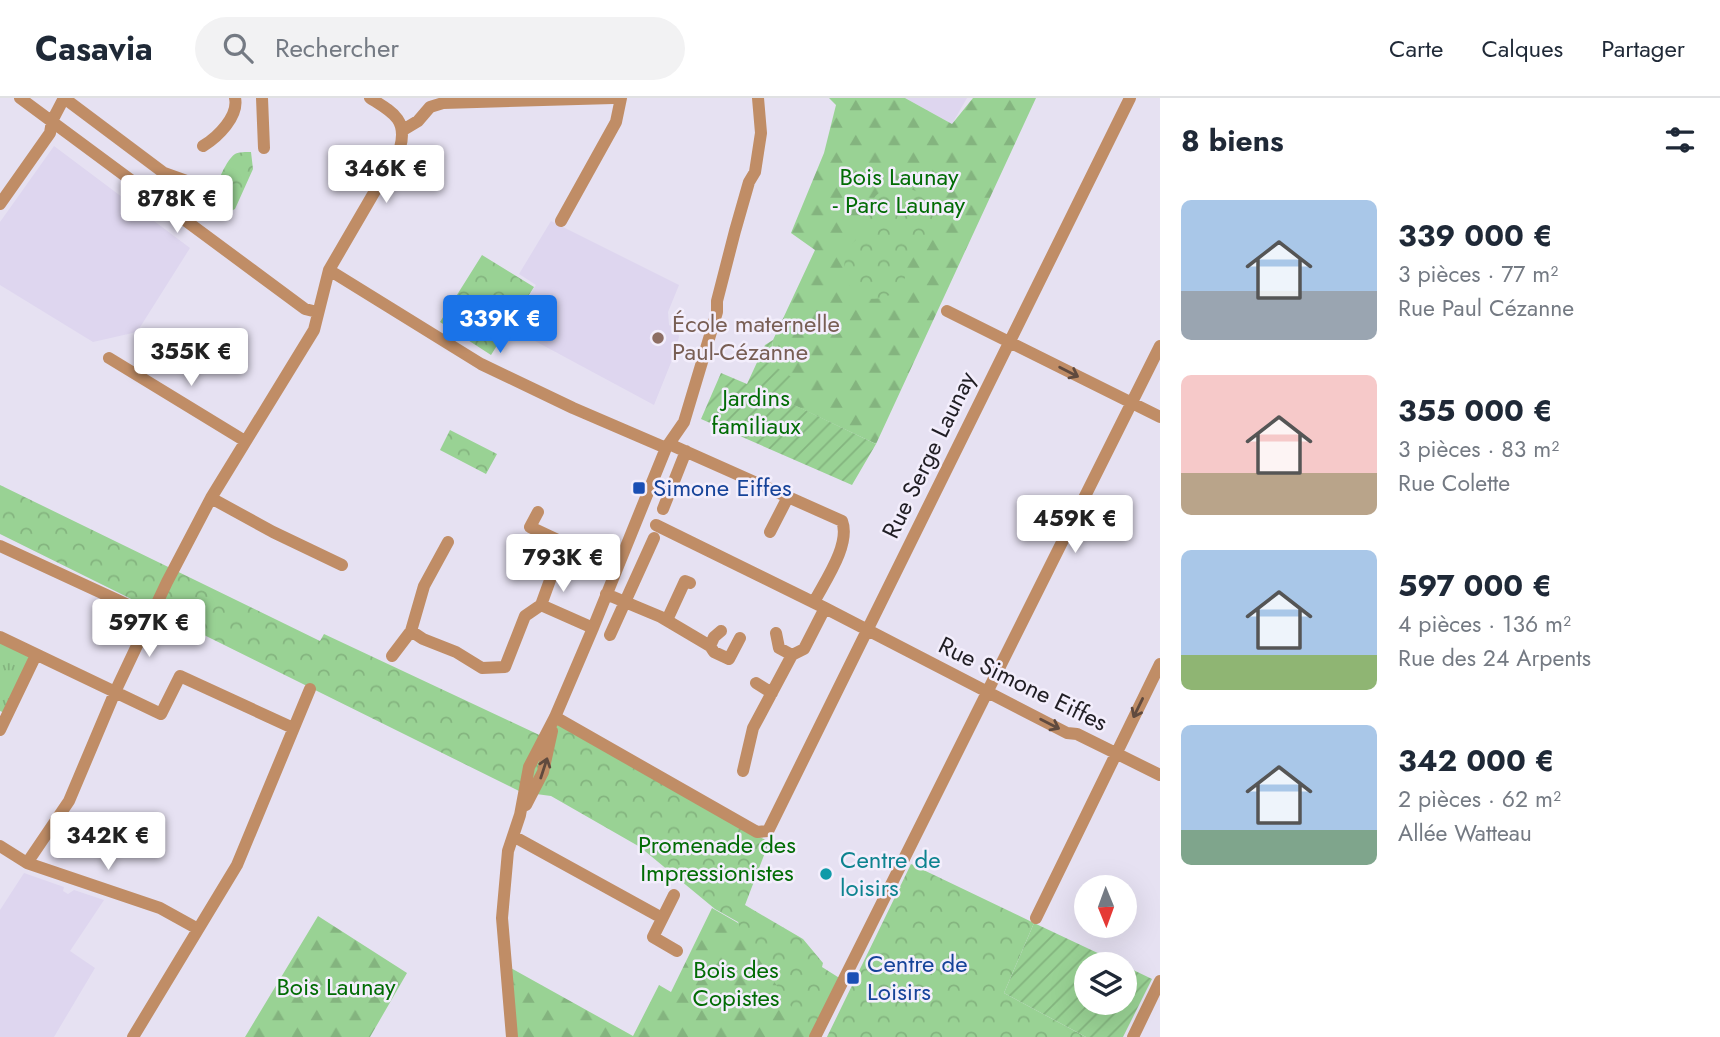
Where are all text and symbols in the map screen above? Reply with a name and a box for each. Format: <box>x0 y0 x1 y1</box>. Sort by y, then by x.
search box <box>195 17 685 80</box>
text: Casavia <box>35 25 153 72</box>
icon: search <box>219 29 257 67</box>
text: Rechercher <box>275 29 399 67</box>
text: Carte <box>1389 31 1443 66</box>
text: Calques <box>1481 31 1563 66</box>
text: Partager <box>1601 31 1685 66</box>
text: 8 biens <box>1181 119 1284 162</box>
icon: filters <box>1661 121 1699 159</box>
pin: 346K € <box>329 146 443 205</box>
text: 346K € <box>344 151 428 185</box>
park label: Bois Launay - Parc Launay <box>833 159 966 222</box>
pin: 878K € <box>120 176 234 235</box>
text: 878K € <box>137 181 217 215</box>
text: 339 000 € <box>1398 214 1553 257</box>
icon: home <box>1237 228 1321 312</box>
text: 3 pièces · 77 m² <box>1398 257 1558 291</box>
text: Rue Paul Cézanne <box>1398 291 1574 325</box>
pin: 339K € <box>443 296 557 355</box>
text: 339K € <box>459 301 541 335</box>
place label: École maternelle Paul-Cézanne <box>672 306 840 369</box>
pin: 355K € <box>134 328 248 388</box>
marker: École maternelle Paul-Cézanne <box>650 330 666 346</box>
text: 355K € <box>150 334 232 368</box>
street label: Rue Serge Launay <box>873 365 984 544</box>
one-way arrow <box>1058 365 1079 379</box>
park label: Jardins familiaux <box>711 380 802 443</box>
text: 355 000 € <box>1398 389 1553 432</box>
icon: home <box>1237 403 1321 487</box>
text: 3 pièces · 83 m² <box>1398 432 1559 466</box>
text: Rue Colette <box>1398 466 1510 500</box>
place label: Simone Eiffes <box>653 470 792 505</box>
marker: Simone Eiffes <box>631 480 647 496</box>
pin: 459K € <box>1018 496 1132 555</box>
text: 459K € <box>1033 501 1117 535</box>
pin: 793K € <box>506 534 620 594</box>
text: 793K € <box>522 540 604 574</box>
text: 597 000 € <box>1398 564 1552 607</box>
icon: home <box>1237 578 1321 662</box>
pin: 597K € <box>92 600 206 659</box>
text: 597K € <box>108 605 190 639</box>
text: 4 pièces · 136 m² <box>1398 607 1571 641</box>
street label: Rue Simone Eiffes <box>933 627 1114 740</box>
text: Rue des 24 Arpents <box>1398 641 1591 675</box>
one-way arrow <box>1131 697 1145 718</box>
one-way arrow <box>1039 718 1060 731</box>
text: 342 000 € <box>1398 739 1554 782</box>
icon: home <box>1237 753 1321 837</box>
one-way arrow <box>538 757 551 779</box>
text: 2 pièces · 62 m² <box>1398 782 1561 816</box>
pin: 342K € <box>51 812 165 872</box>
text: Allée Watteau <box>1398 816 1532 850</box>
text: 342K € <box>66 818 150 852</box>
park label: Promenade des Impressionistes <box>638 827 796 890</box>
place label: Centre de loisirs <box>840 842 941 905</box>
marker: Centre de loisirs <box>818 866 834 882</box>
north arrow <box>1074 875 1138 938</box>
map controls <box>1074 875 1137 1015</box>
place label: Centre de Loisirs <box>867 946 968 1009</box>
park label: Bois des Copistes <box>693 952 779 1015</box>
button: layers <box>1074 952 1137 1015</box>
park label: Bois Launay <box>276 969 396 1004</box>
marker: Centre de Loisirs <box>845 970 861 986</box>

